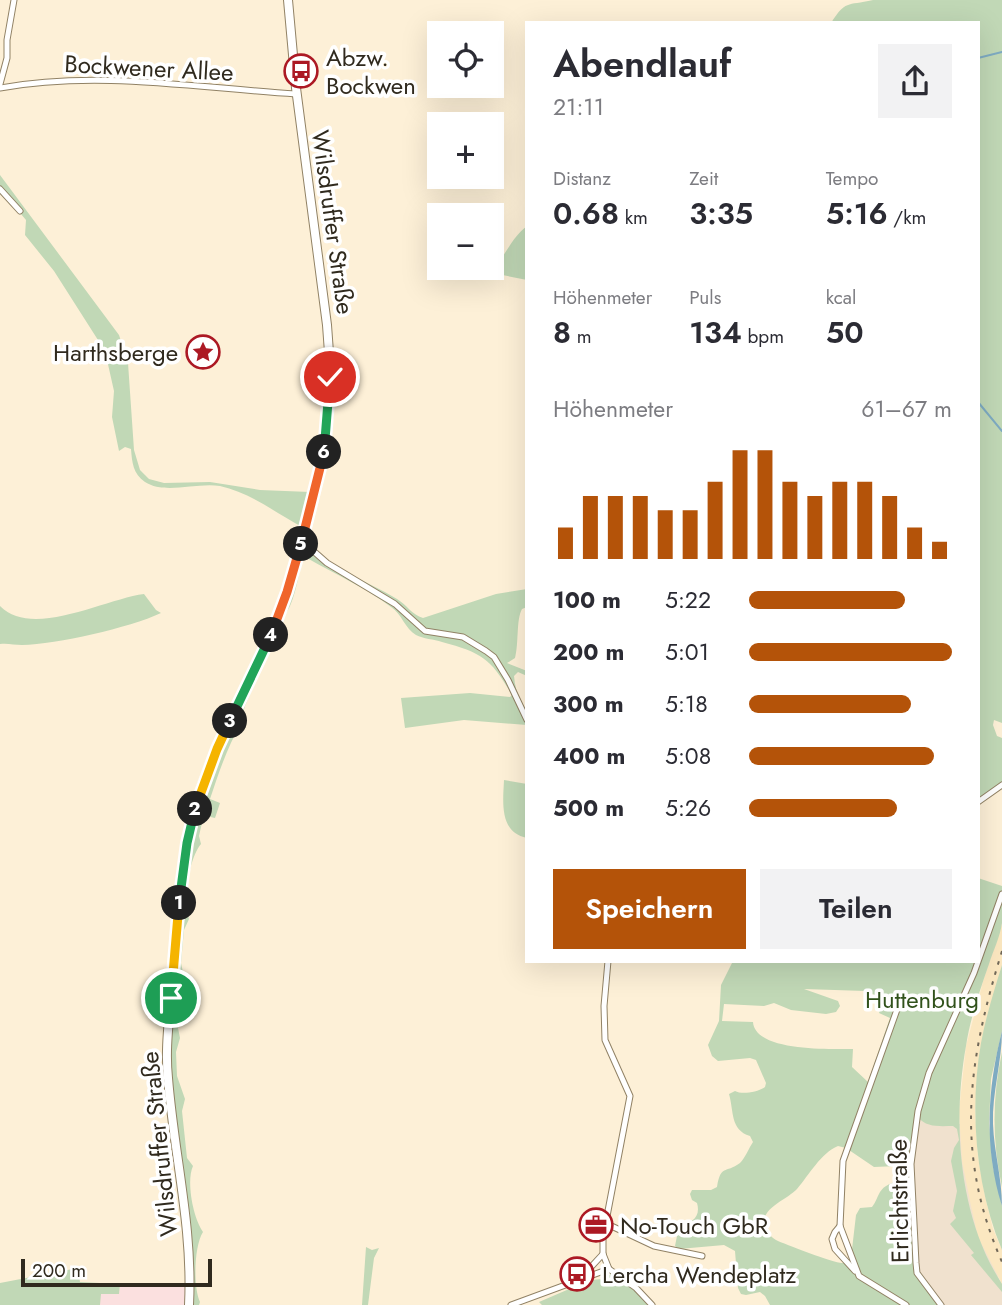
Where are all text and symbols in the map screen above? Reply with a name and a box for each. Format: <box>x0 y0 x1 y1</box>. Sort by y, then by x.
map controls <box>427 21 504 280</box>
button: locate <box>427 21 504 98</box>
text: Abendlauf <box>553 36 731 91</box>
place label: Abzw. Bockwen <box>326 40 416 103</box>
button: share <box>878 44 952 118</box>
street label: Bockwener Allee <box>64 46 234 90</box>
bus stop icon: Abzw. Bockwen <box>282 52 320 90</box>
text: 21:11 <box>553 90 604 124</box>
button: + <box>427 112 504 189</box>
street label: Wilsdruffer Straße <box>303 128 363 316</box>
text: Distanz <box>553 165 611 192</box>
text: Zeit <box>689 165 718 192</box>
text: Tempo <box>826 165 878 192</box>
text: 0.68 <box>553 192 619 235</box>
text: 3:35 <box>689 192 753 235</box>
text: 5:16 <box>826 192 888 235</box>
button: − <box>427 203 504 280</box>
text: km <box>619 204 648 231</box>
text: /km <box>888 204 926 231</box>
text: Höhenmeter <box>553 284 652 311</box>
text: Puls <box>689 284 721 311</box>
text: kcal <box>826 284 856 311</box>
text: 8 <box>553 311 571 354</box>
text: 134 <box>689 311 742 354</box>
text: 50 <box>826 311 864 354</box>
text: m <box>571 323 592 350</box>
text: bpm <box>742 323 784 350</box>
place icon: Harthsberge <box>184 333 222 371</box>
place label: Harthsberge <box>53 335 178 370</box>
pin <box>300 347 360 407</box>
icon: check <box>311 358 349 396</box>
text: Höhenmeter <box>553 392 673 426</box>
text: 61–67 m <box>861 392 952 426</box>
pin: 6 <box>306 434 342 470</box>
text: 6 <box>317 438 330 465</box>
pin: 5 <box>284 526 318 562</box>
text: 5 <box>294 530 307 557</box>
text: 100 m <box>553 583 621 617</box>
text: 5:22 <box>665 583 711 617</box>
pin: 4 <box>254 618 288 652</box>
text: 4 <box>264 621 277 648</box>
text: 200 m <box>553 635 624 669</box>
text: 5:01 <box>665 635 709 669</box>
text: 300 m <box>553 687 624 721</box>
text: 5:18 <box>665 687 708 721</box>
pin: 3 <box>212 704 247 738</box>
text: 3 <box>224 707 235 734</box>
text: 400 m <box>553 739 625 773</box>
text: 5:08 <box>665 739 711 773</box>
text: 500 m <box>553 791 624 825</box>
text: 5:26 <box>665 791 711 825</box>
pin: 2 <box>178 792 212 826</box>
text: 2 <box>188 795 201 822</box>
button: Speichern <box>553 869 746 949</box>
button: Teilen <box>760 869 952 949</box>
pin: 1 <box>162 886 196 920</box>
text: 1 <box>174 889 183 916</box>
pin <box>141 968 201 1028</box>
icon: arrive <box>152 979 190 1017</box>
park label: Huttenburg <box>865 982 979 1017</box>
street label: Wilsdruffer Straße <box>132 1050 186 1238</box>
street label: Erlichtstraße <box>880 1139 918 1263</box>
office icon: No-Touch GbR <box>577 1206 615 1244</box>
place label: No-Touch GbR <box>620 1208 769 1243</box>
bus stop icon: Lercha Wendeplatz <box>558 1255 596 1293</box>
scale bar <box>21 1256 212 1288</box>
text: 200 m <box>32 1257 86 1284</box>
place label: Lercha Wendeplatz <box>602 1257 796 1292</box>

